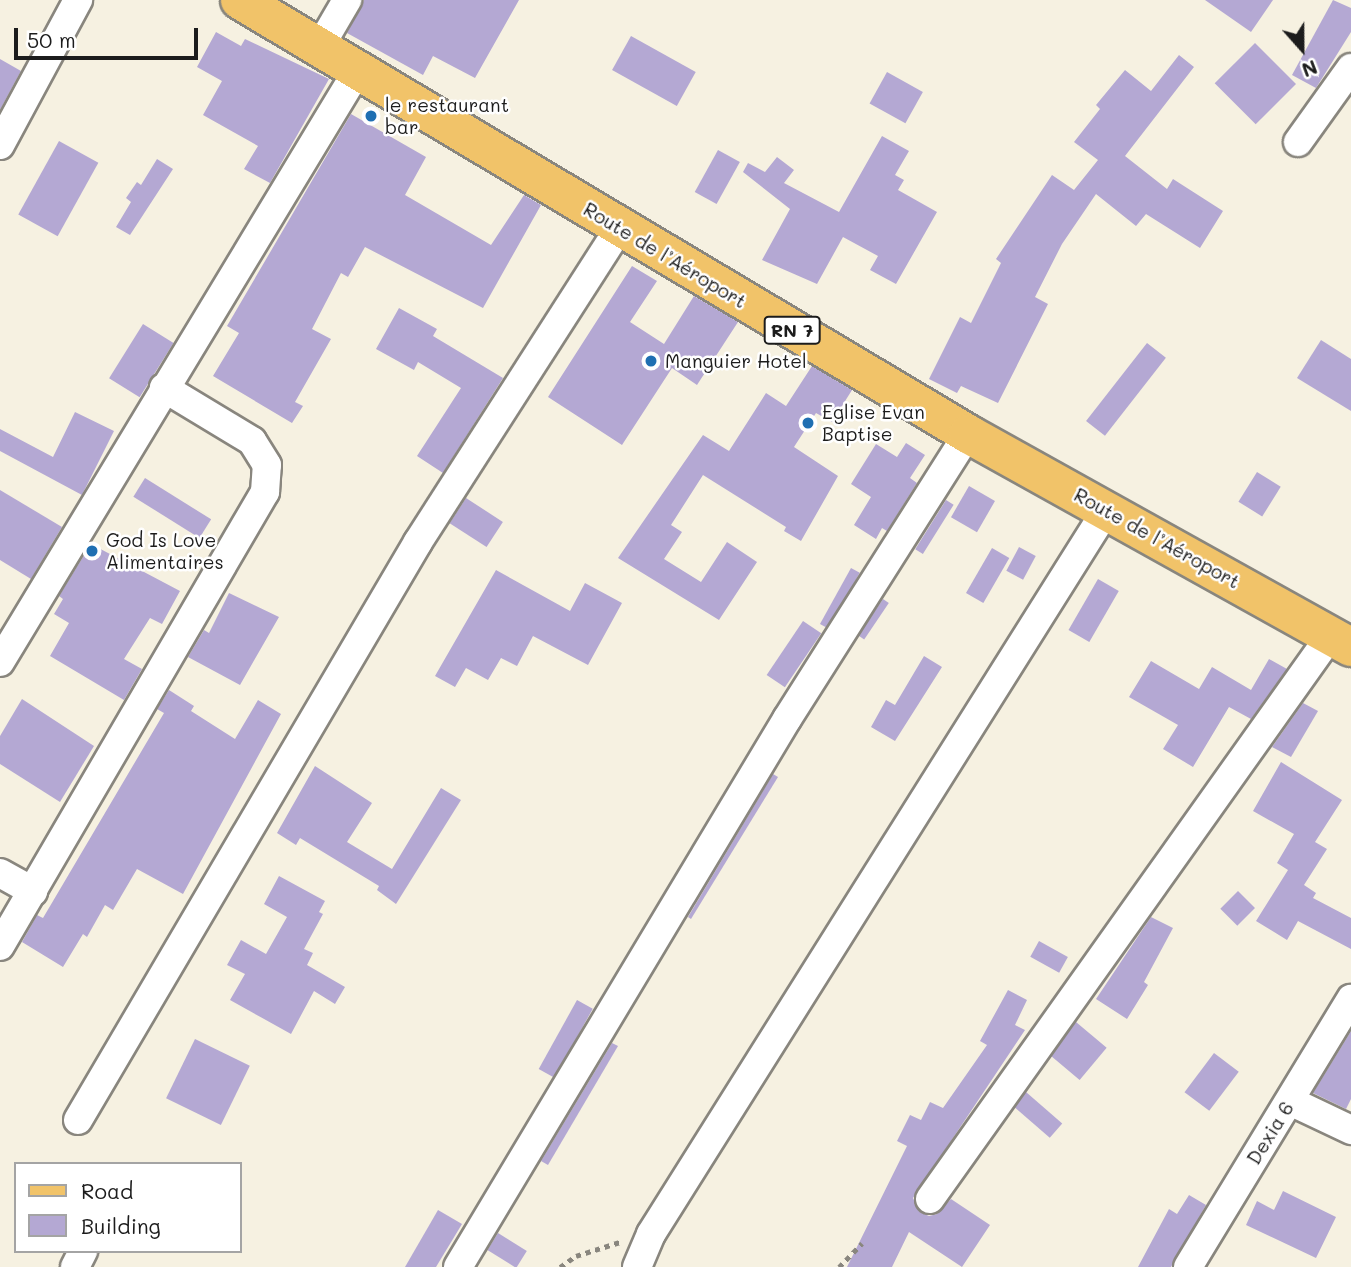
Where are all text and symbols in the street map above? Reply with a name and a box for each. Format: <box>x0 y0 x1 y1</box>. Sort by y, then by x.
scale bar <box>18 14 201 58</box>
north arrow <box>1267 14 1337 84</box>
text: 50 m <box>27 26 76 53</box>
text: N <box>1299 55 1321 83</box>
place label: le restaurant bar <box>385 94 509 138</box>
marker: le restaurant bar <box>363 108 379 124</box>
street label: Route de l’Aéroport <box>580 197 750 313</box>
road number: RN 7 <box>762 316 822 344</box>
place label: Manguier Hotel <box>665 350 807 372</box>
marker: Manguier Hotel <box>643 353 659 369</box>
place label: Eglise Evan Baptise <box>822 401 925 445</box>
marker: Eglise Evan Baptise <box>800 415 816 431</box>
street label: Route de l’Aéroport <box>1070 483 1244 593</box>
place label: God Is Love Alimentaires <box>106 529 224 573</box>
marker: God Is Love Alimentaires <box>84 543 100 559</box>
street label: Dexia 6 <box>1242 1097 1298 1169</box>
legend <box>14 1162 242 1253</box>
text: Road <box>81 1177 133 1204</box>
text: Building <box>81 1212 161 1239</box>

